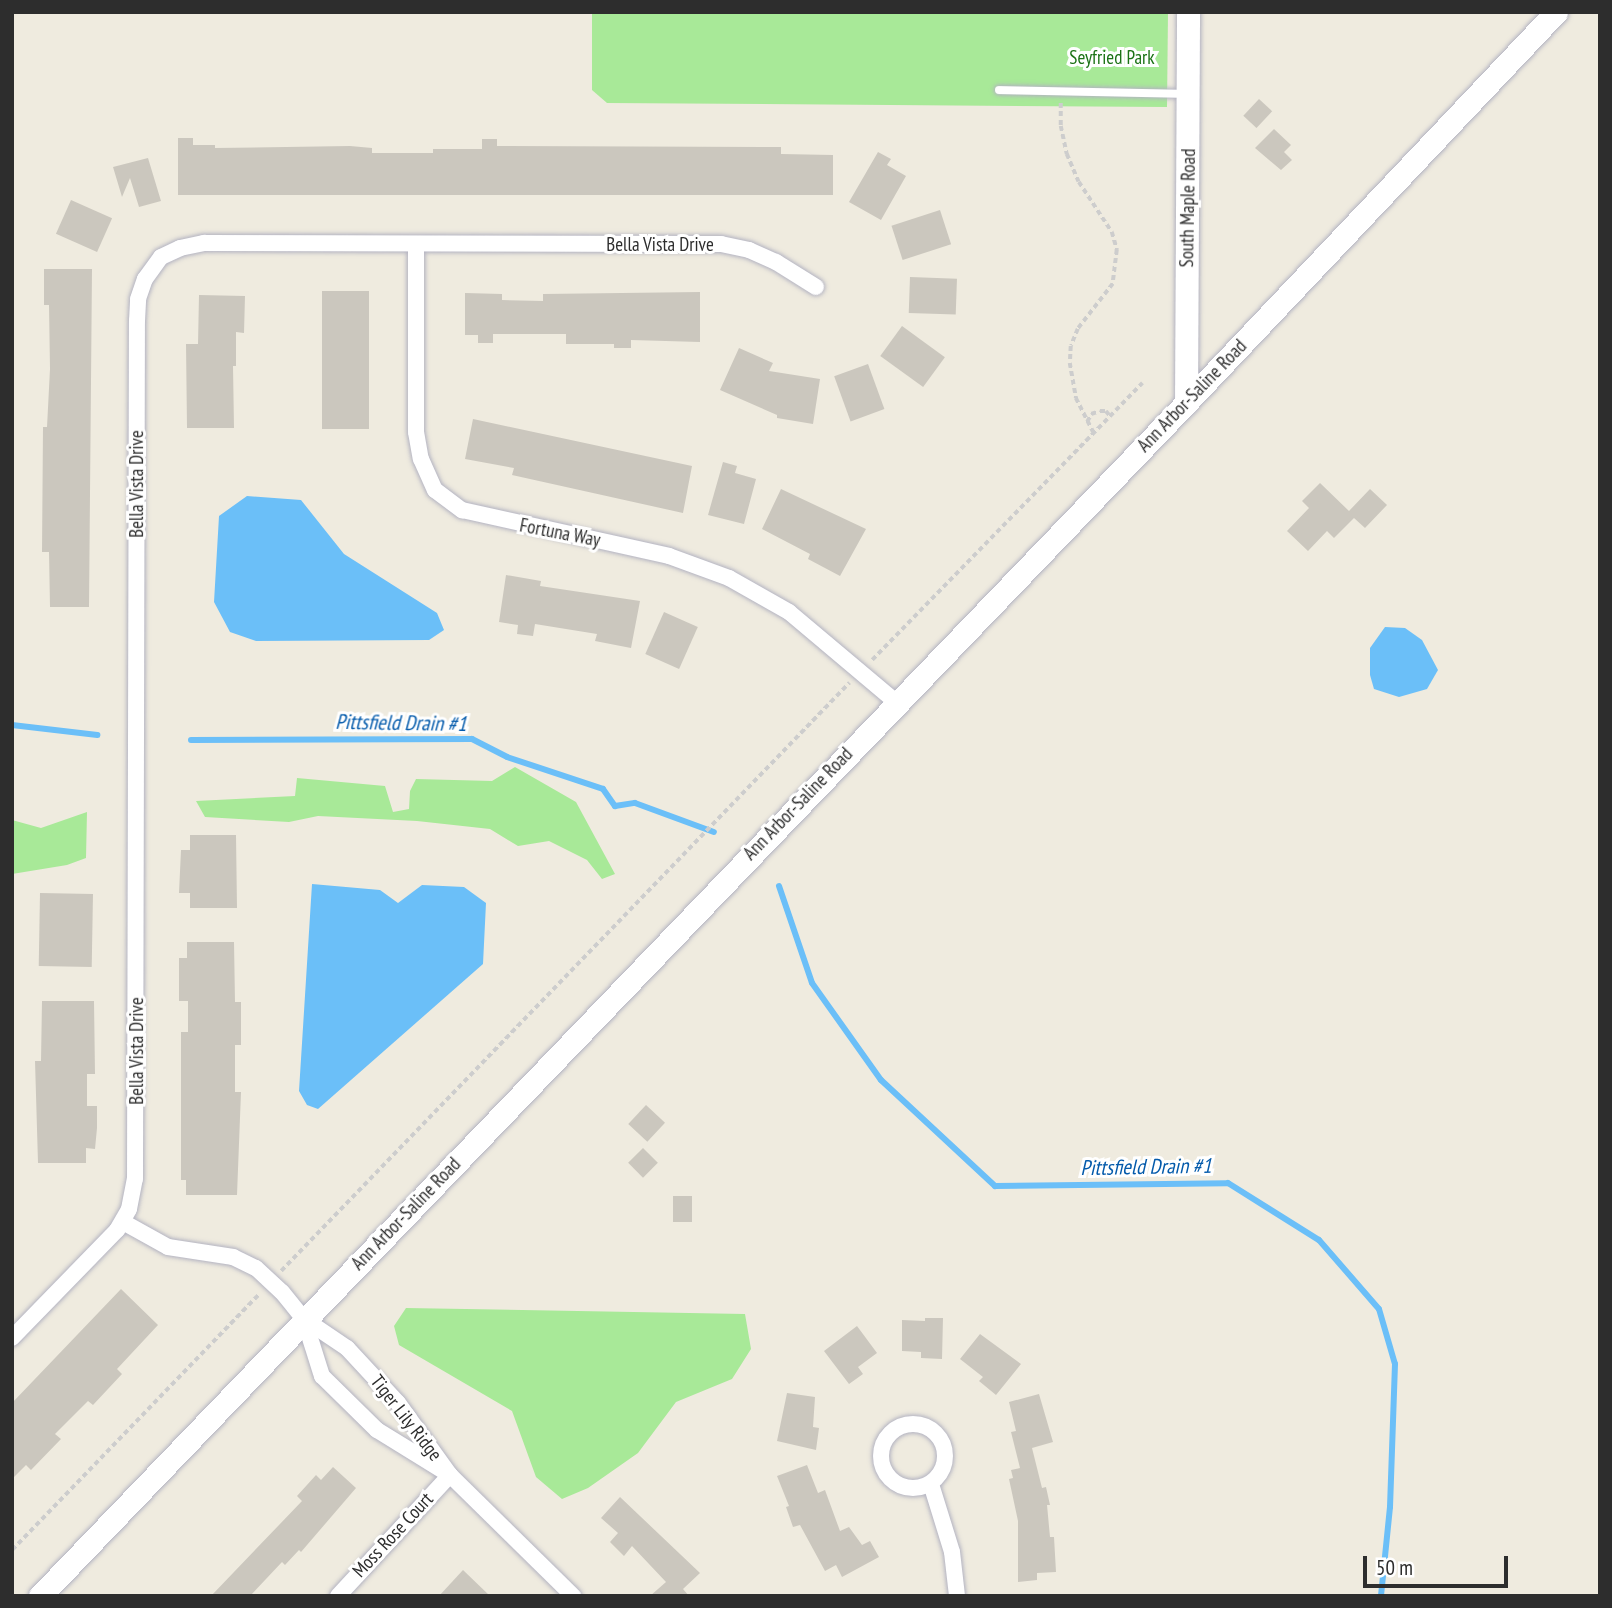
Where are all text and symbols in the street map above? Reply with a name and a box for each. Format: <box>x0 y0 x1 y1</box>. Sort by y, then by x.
park label: Seyfried Park <box>1069 47 1155 69</box>
street label: South Maple Road <box>1176 148 1200 268</box>
street label: Bella Vista Drive <box>606 234 714 256</box>
street label: Ann Arbor-Saline Road <box>1132 335 1252 457</box>
street label: Bella Vista Drive <box>126 430 148 538</box>
street label: Fortuna Way <box>518 514 602 552</box>
water label: Pittsfield Drain #1 <box>335 709 467 737</box>
street label: Ann Arbor-Saline Road <box>738 743 858 865</box>
street label: Bella Vista Drive <box>126 997 148 1105</box>
street label: Ann Arbor-Saline Road <box>346 1153 466 1275</box>
water label: Pittsfield Drain #1 <box>1080 1153 1212 1181</box>
street label: Tiger Lily Ridge <box>365 1370 447 1466</box>
street label: Moss Rose Court <box>348 1488 438 1582</box>
scale bar <box>1367 1542 1512 1586</box>
text: 50 m <box>1376 1554 1413 1581</box>

